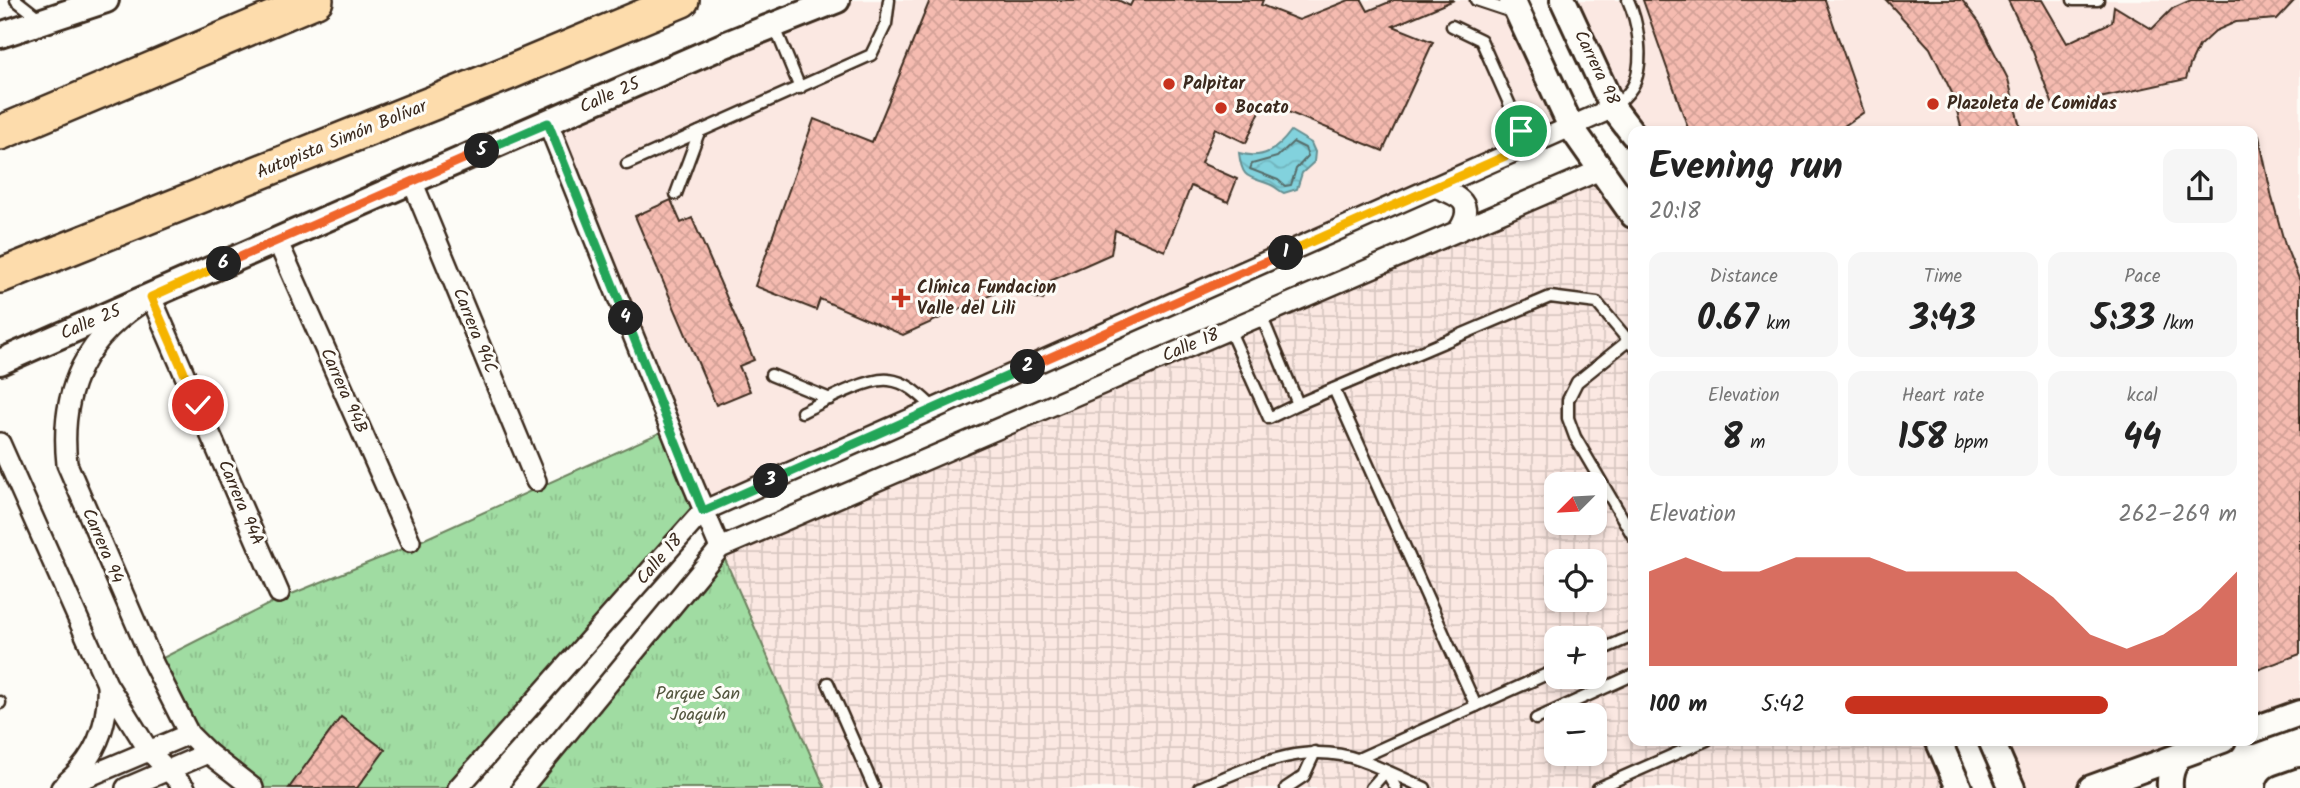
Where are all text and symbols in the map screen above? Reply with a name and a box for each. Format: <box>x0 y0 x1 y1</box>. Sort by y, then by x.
street label: Carrera 98 <box>1565 25 1627 111</box>
street label: Calle 25 <box>575 69 646 122</box>
place label: Palpitar <box>1183 70 1247 99</box>
marker: Palpitar <box>1161 76 1177 92</box>
place label: Plazoleta de Comidas <box>1947 90 2118 119</box>
street label: Autopista Simón Bolívar <box>252 92 432 187</box>
place label: Bocato <box>1235 94 1289 123</box>
marker: Plazoleta de Comidas <box>1925 96 1941 112</box>
marker: Bocato <box>1213 100 1229 116</box>
pin <box>1491 101 1551 161</box>
icon: arrive <box>1502 112 1540 150</box>
pin: 5 <box>464 134 500 168</box>
text: 5 <box>477 135 486 165</box>
text: Evening run <box>1649 138 1843 198</box>
button: share <box>2163 149 2237 223</box>
text: 20:18 <box>1649 194 1701 230</box>
pin: 1 <box>1268 236 1304 270</box>
text: 1 <box>1283 237 1288 267</box>
pin: 6 <box>206 246 242 282</box>
text: 6 <box>218 248 229 278</box>
text: Distance <box>1710 262 1778 292</box>
text: Time <box>1924 262 1962 292</box>
text: Pace <box>2124 262 2160 292</box>
place label: Clínica Fundacion Valle del Lili <box>917 274 1056 324</box>
street label: Carrera 94C <box>444 284 504 378</box>
marker: Clínica Fundacion Valle del Lili <box>891 288 911 308</box>
text: 0.67 <box>1697 292 1759 348</box>
text: 3:43 <box>1910 292 1976 348</box>
text: 5:33 <box>2091 292 2155 348</box>
street label: Calle 25 <box>56 297 127 349</box>
pin: 4 <box>608 300 644 336</box>
text: 4 <box>620 302 631 332</box>
text: km <box>1759 309 1790 339</box>
text: /km <box>2155 309 2194 339</box>
street label: Calle 18 <box>1158 321 1224 371</box>
street label: Carrera 94B <box>311 344 375 438</box>
pin: 2 <box>1010 350 1046 384</box>
text: 2 <box>1022 351 1033 381</box>
pin <box>168 375 228 435</box>
text: Elevation <box>1708 381 1780 411</box>
text: Heart rate <box>1902 381 1984 411</box>
text: kcal <box>2127 381 2158 411</box>
icon: check <box>179 386 217 424</box>
text: 8 <box>1722 411 1743 467</box>
text: 158 <box>1898 411 1947 467</box>
text: 44 <box>2123 411 2161 467</box>
text: m <box>1743 428 1765 458</box>
text: bpm <box>1947 428 1988 458</box>
street label: Carrera 94A <box>209 456 271 550</box>
pin: 3 <box>754 463 788 498</box>
text: 3 <box>765 465 776 495</box>
north arrow <box>1544 472 1606 536</box>
map controls <box>1544 472 1607 766</box>
text: Elevation <box>1649 497 1736 533</box>
text: 262–269 m <box>2119 497 2237 533</box>
street label: Carrera 94 <box>73 504 131 588</box>
street label: Calle 18 <box>629 528 691 592</box>
button: locate <box>1544 549 1607 612</box>
button: + <box>1544 626 1607 689</box>
park label: Parque San Joaquín <box>656 680 740 730</box>
text: 100 m <box>1649 687 1707 723</box>
text: 5:42 <box>1761 687 1805 723</box>
button: − <box>1544 703 1607 766</box>

